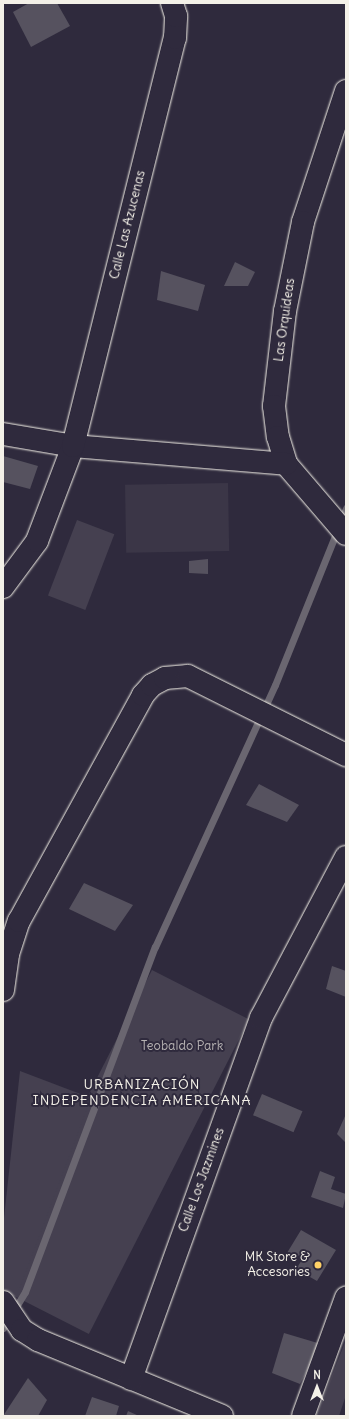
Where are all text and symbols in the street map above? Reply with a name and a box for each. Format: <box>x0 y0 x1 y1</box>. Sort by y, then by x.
street label: Calle Las Azucenas <box>107 169 149 281</box>
street label: Las Orquídeas <box>271 277 299 363</box>
park label: Teobaldo Park <box>141 1038 223 1054</box>
district label: URBANIZACIÓN INDEPENDENCIA AMERICANA <box>33 1076 251 1108</box>
street label: Calle Los Jazmines <box>176 1126 228 1234</box>
place label: MK Store & Accesories <box>245 1250 310 1281</box>
marker: MK Store & Accesories <box>313 1260 323 1270</box>
north arrow <box>297 1367 337 1407</box>
text: N <box>313 1368 321 1382</box>

